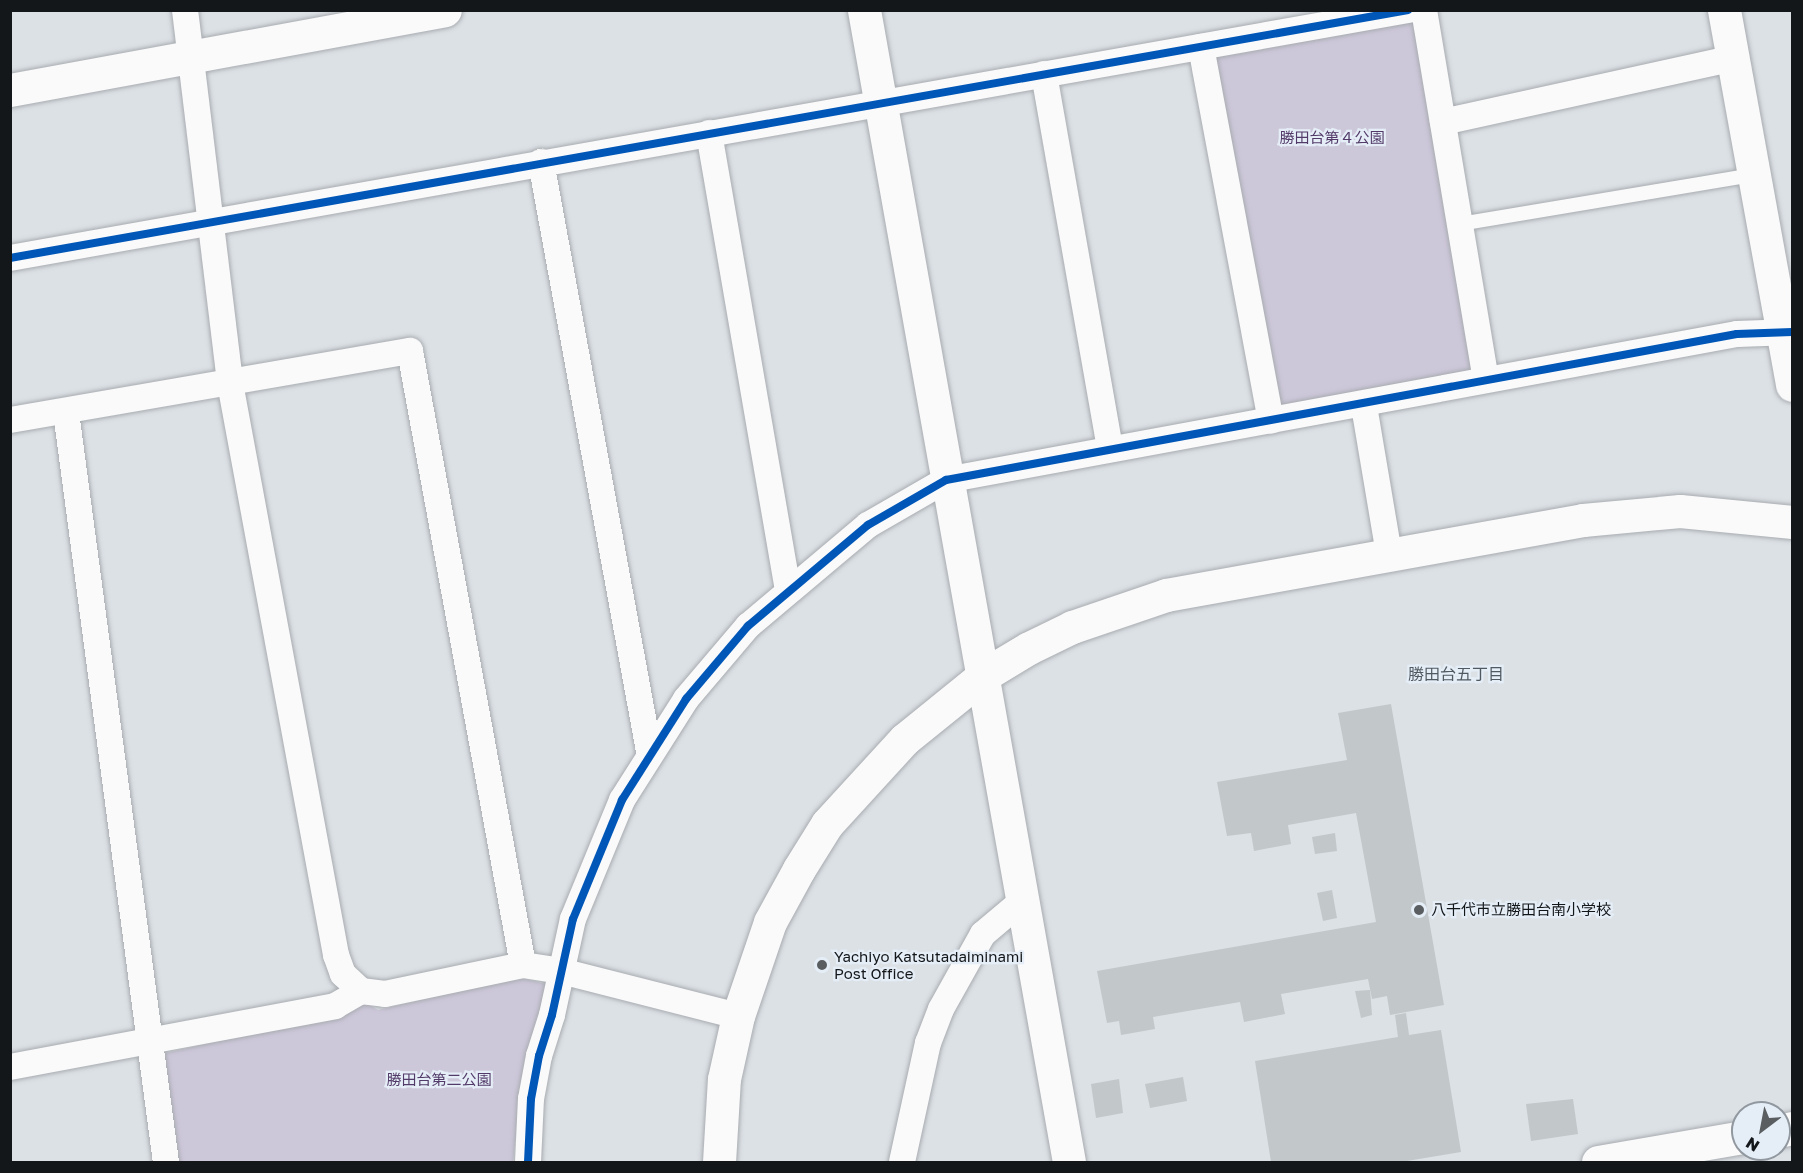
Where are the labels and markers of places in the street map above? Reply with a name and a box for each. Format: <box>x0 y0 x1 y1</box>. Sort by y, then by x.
place label: 八千代市立勝田台南小学校 <box>1431 901 1611 919</box>
marker: 八千代市立勝田台南小学校 <box>1412 903 1426 917</box>
place label: Yachiyo Katsutadaiminami Post Office <box>834 947 1023 982</box>
marker: Yachiyo Katsutadaiminami Post Office <box>815 958 829 972</box>

